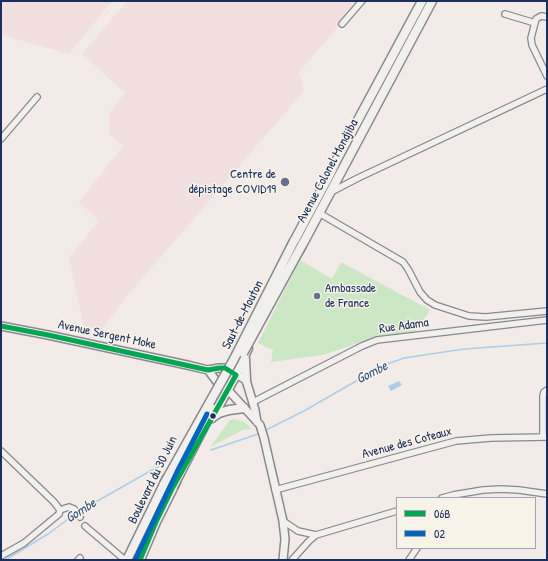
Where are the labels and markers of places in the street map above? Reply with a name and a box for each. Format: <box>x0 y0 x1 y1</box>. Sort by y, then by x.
place label: Centre de dépistage COVID19 <box>188 167 276 198</box>
marker: Centre de dépistage COVID19 <box>279 176 291 188</box>
place label: Ambassade de France <box>325 281 376 312</box>
marker: Ambassade de France <box>312 291 322 301</box>
unlabelled marker <box>208 411 218 421</box>

